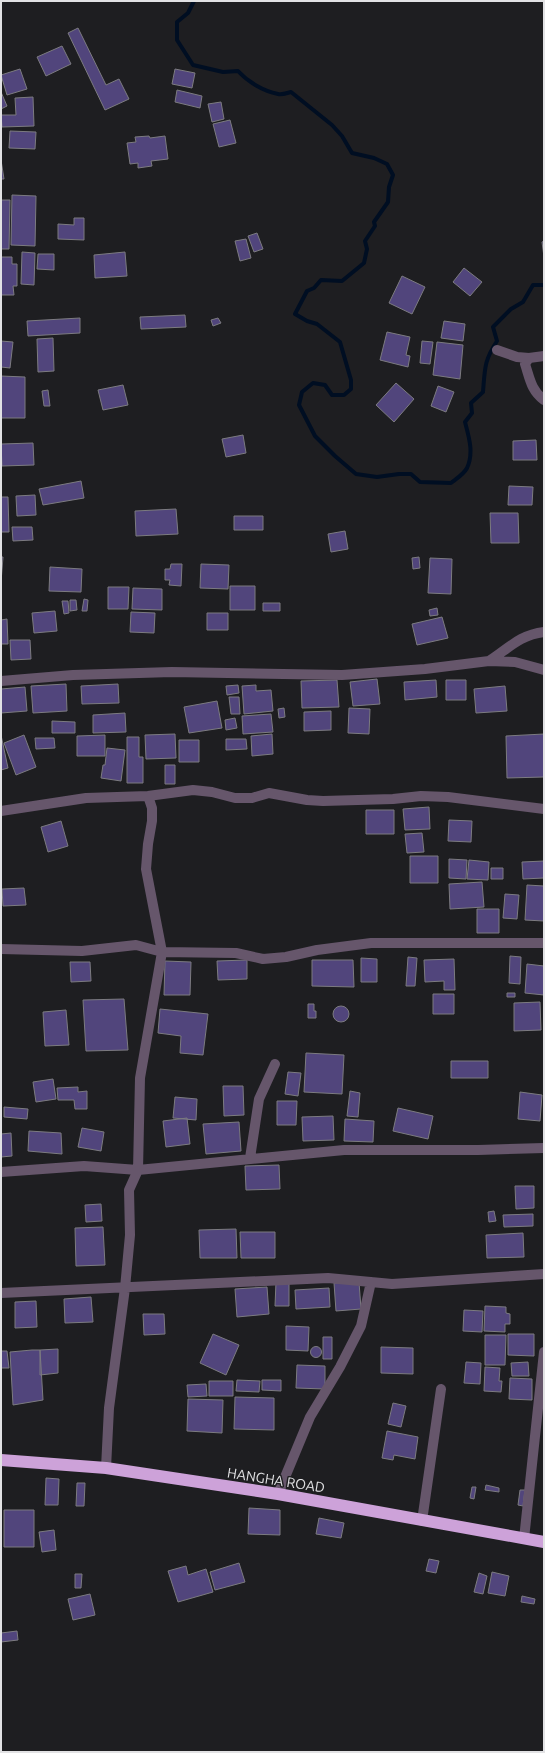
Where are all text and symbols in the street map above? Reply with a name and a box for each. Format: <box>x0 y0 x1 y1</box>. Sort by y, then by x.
street label: HANGHA ROAD <box>226 1464 326 1496</box>

